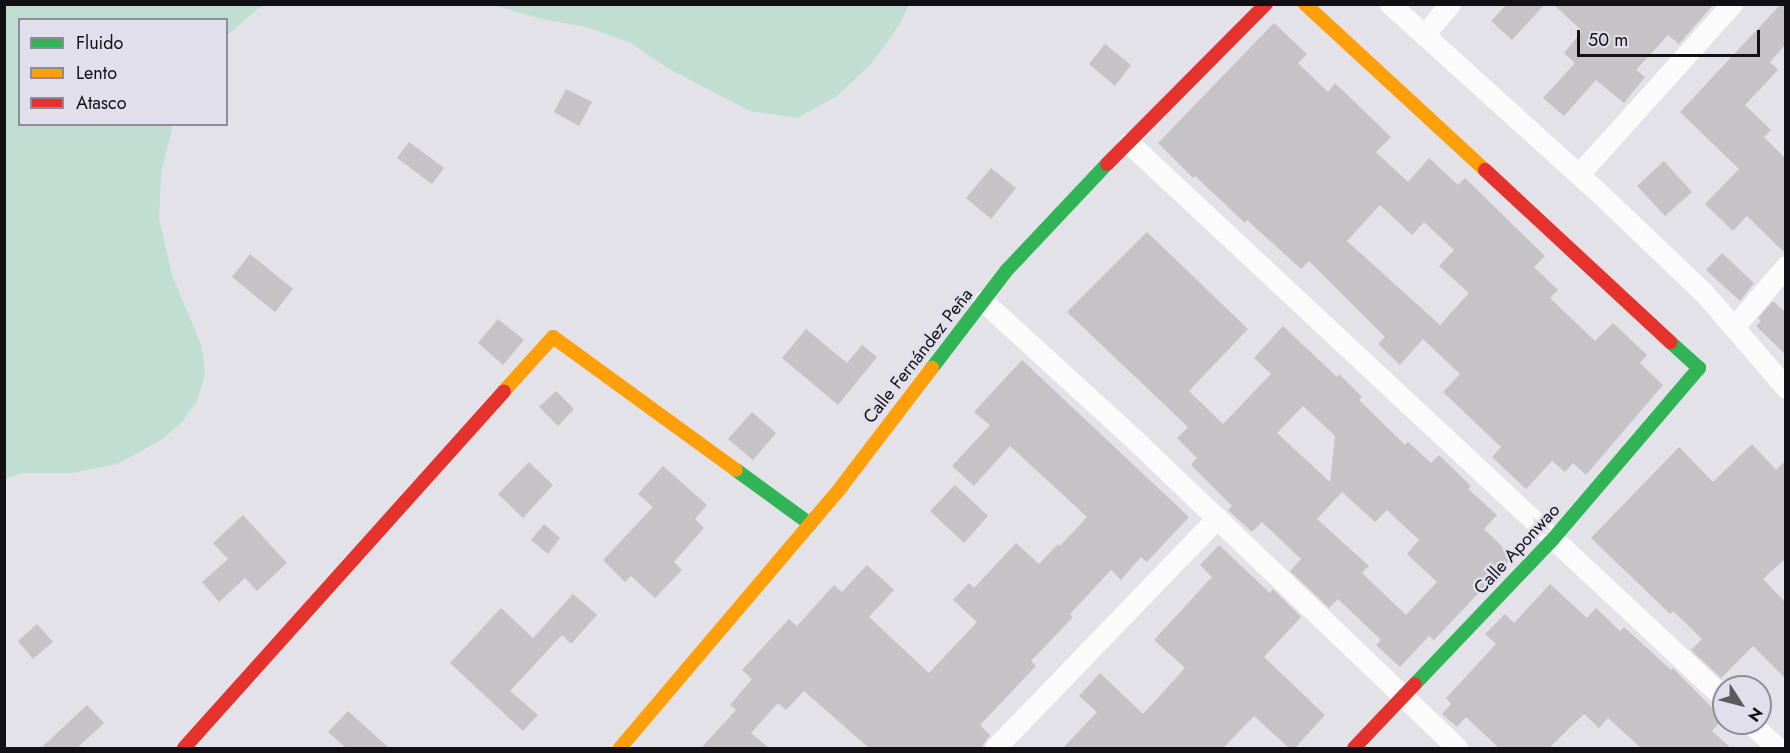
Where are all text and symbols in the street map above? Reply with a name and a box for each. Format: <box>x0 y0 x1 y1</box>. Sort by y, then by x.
legend <box>18 18 228 126</box>
scale bar <box>1580 18 1763 56</box>
text: 50 m <box>1588 27 1628 53</box>
text: Fluido <box>76 30 123 56</box>
text: Lento <box>76 60 117 86</box>
text: Atasco <box>76 90 127 116</box>
street label: Calle Fernández Peña <box>859 284 977 428</box>
street label: Calle Aponwao <box>1470 499 1564 599</box>
north arrow <box>1712 675 1772 735</box>
text: N <box>1742 703 1768 727</box>

